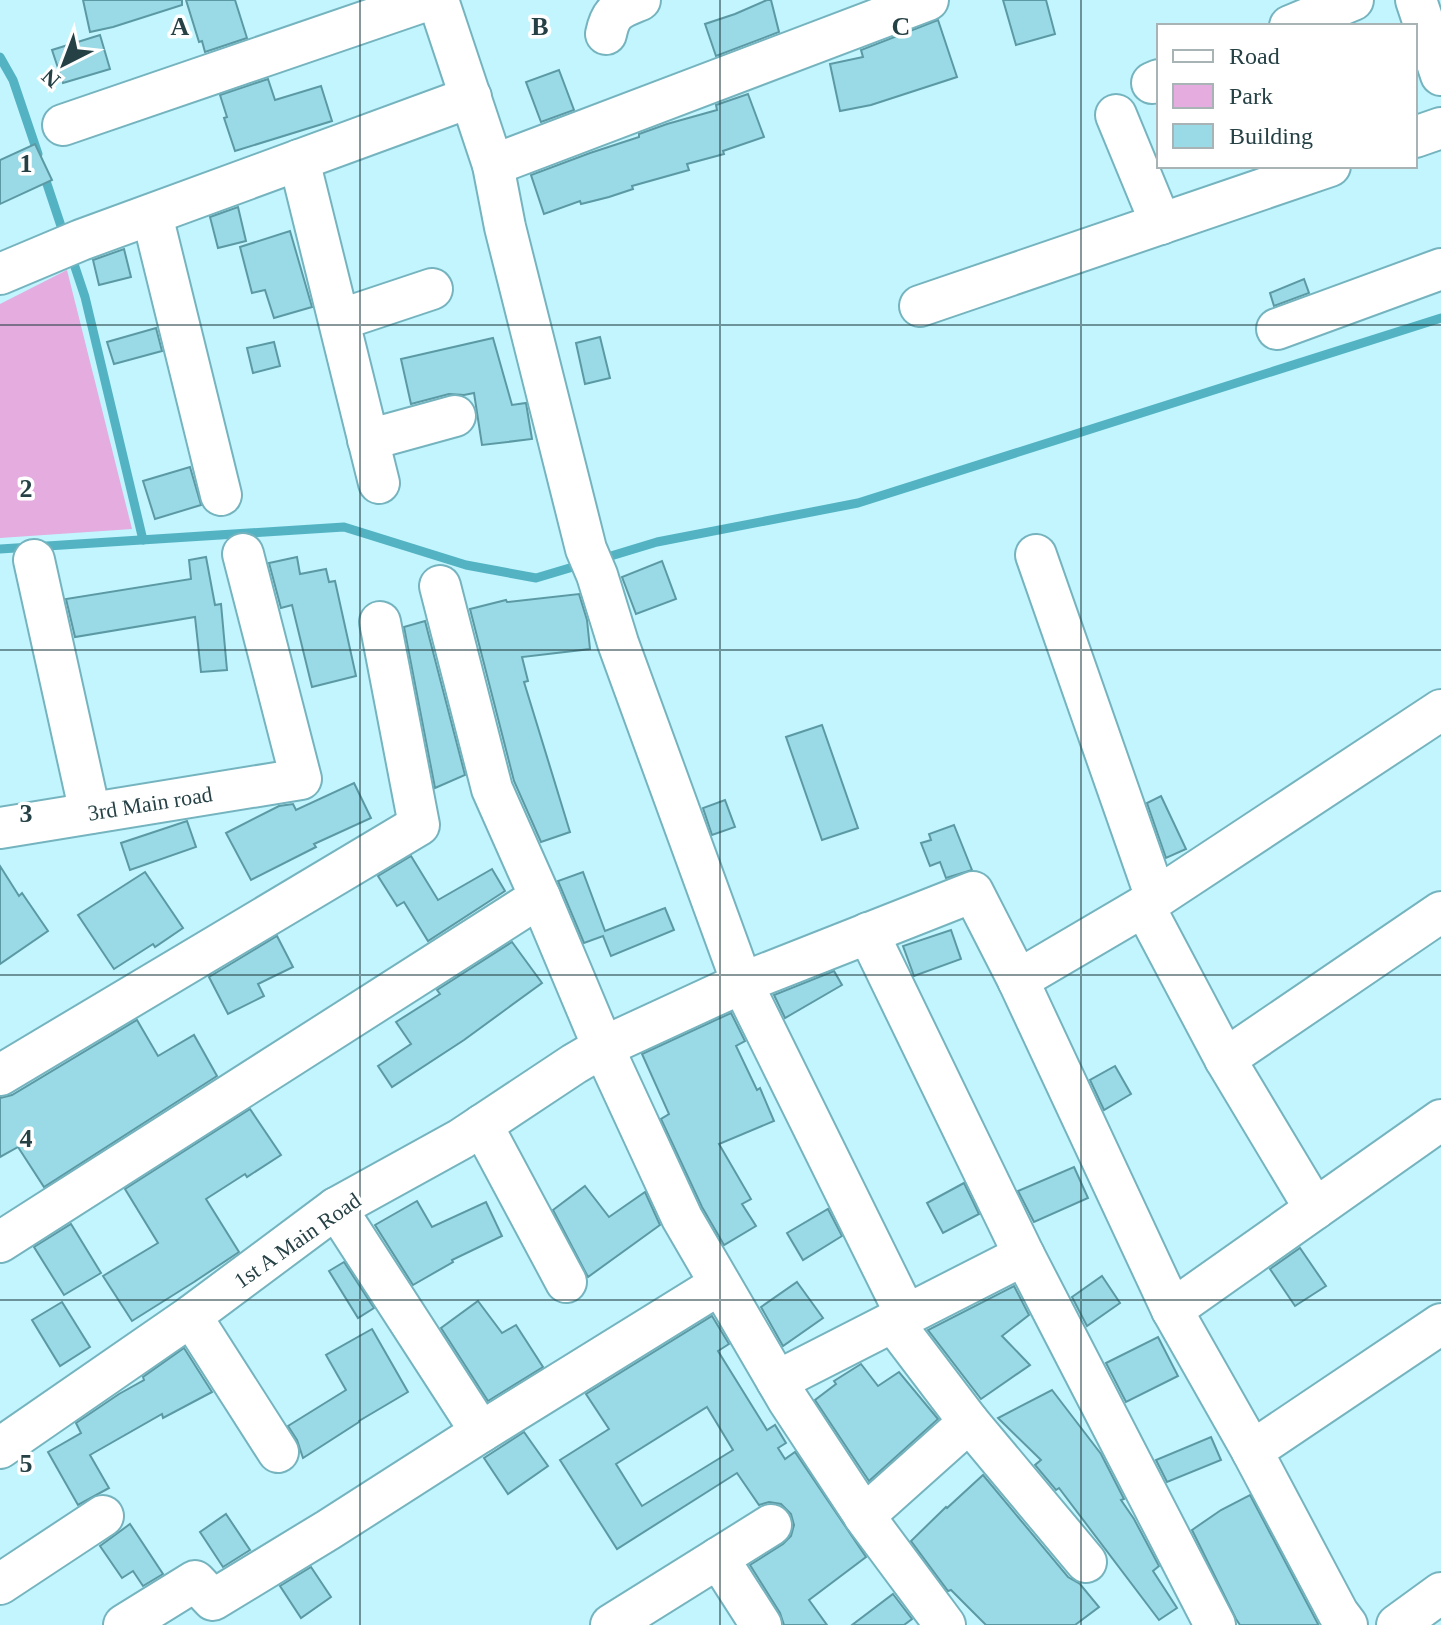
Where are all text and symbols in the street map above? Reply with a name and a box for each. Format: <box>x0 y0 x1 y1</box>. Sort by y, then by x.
text: A <box>171 12 190 41</box>
text: B <box>531 12 549 41</box>
text: C <box>892 12 910 41</box>
north arrow <box>24 24 104 104</box>
legend <box>1157 24 1417 168</box>
text: Road <box>1229 43 1280 69</box>
text: N <box>37 64 65 93</box>
text: Park <box>1229 83 1273 109</box>
text: Building <box>1229 123 1313 149</box>
text: 1 <box>20 149 33 178</box>
text: 2 <box>20 474 33 503</box>
street label: 3rd Main road <box>86 781 214 826</box>
text: 3 <box>20 799 33 828</box>
text: 4 <box>20 1124 33 1153</box>
street label: 1st A Main Road <box>229 1188 365 1293</box>
text: 5 <box>20 1449 33 1478</box>

